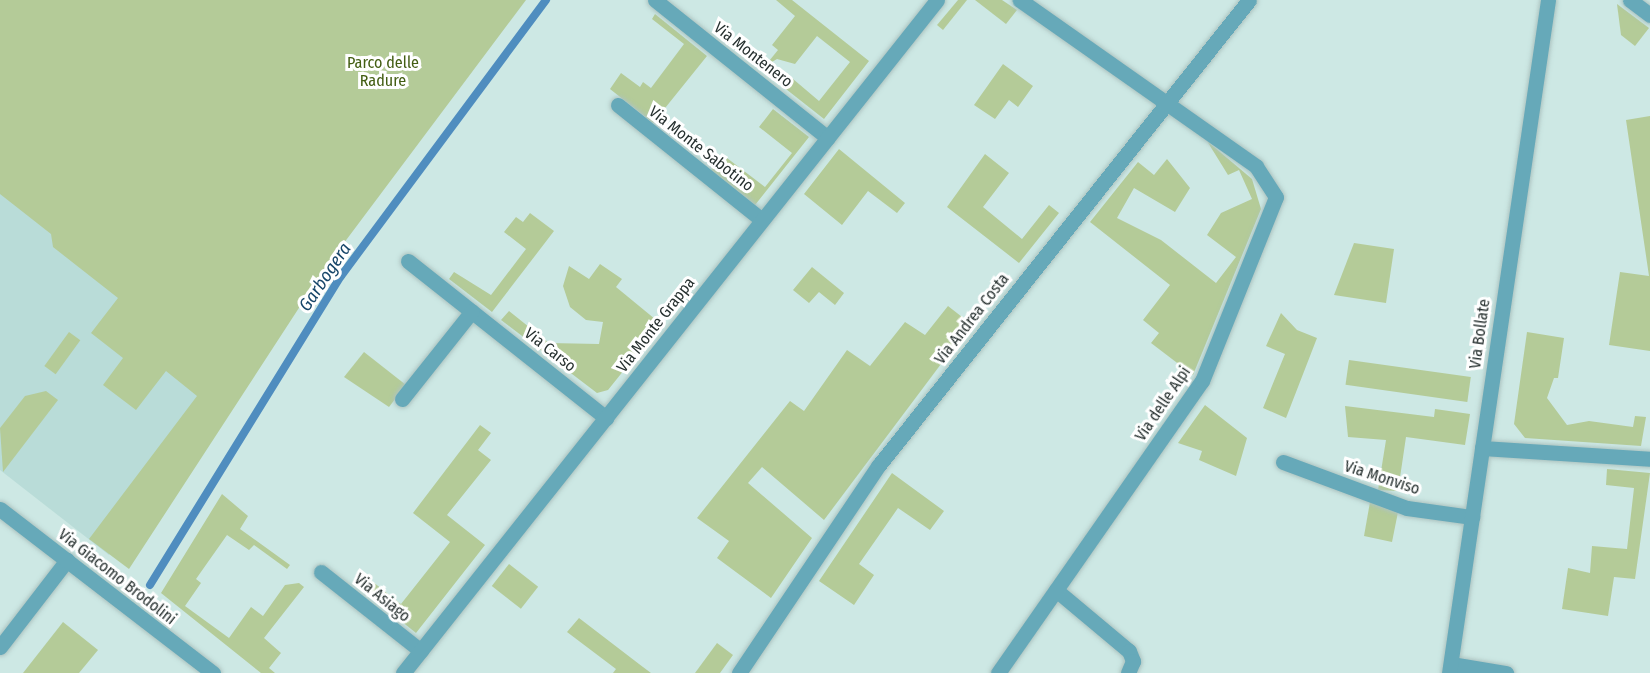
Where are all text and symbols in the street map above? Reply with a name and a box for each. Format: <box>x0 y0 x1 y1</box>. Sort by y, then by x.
street label: Via Montenero <box>710 18 796 92</box>
park label: Parco delle Radure <box>347 53 419 91</box>
street label: Via Monte Sabotino <box>645 102 757 196</box>
water label: Garbogera <box>294 239 356 315</box>
street label: Via Andrea Costa <box>931 270 1013 368</box>
street label: Via Monte Grappa <box>613 274 699 376</box>
street label: Via Bollate <box>1466 298 1494 370</box>
street label: Via Carso <box>520 324 580 376</box>
street label: Via delle Alpi <box>1131 363 1195 445</box>
street label: Via Monviso <box>1342 457 1422 499</box>
street label: Via Giacomo Brodolini <box>54 525 180 629</box>
street label: Via Asiago <box>350 570 414 626</box>

